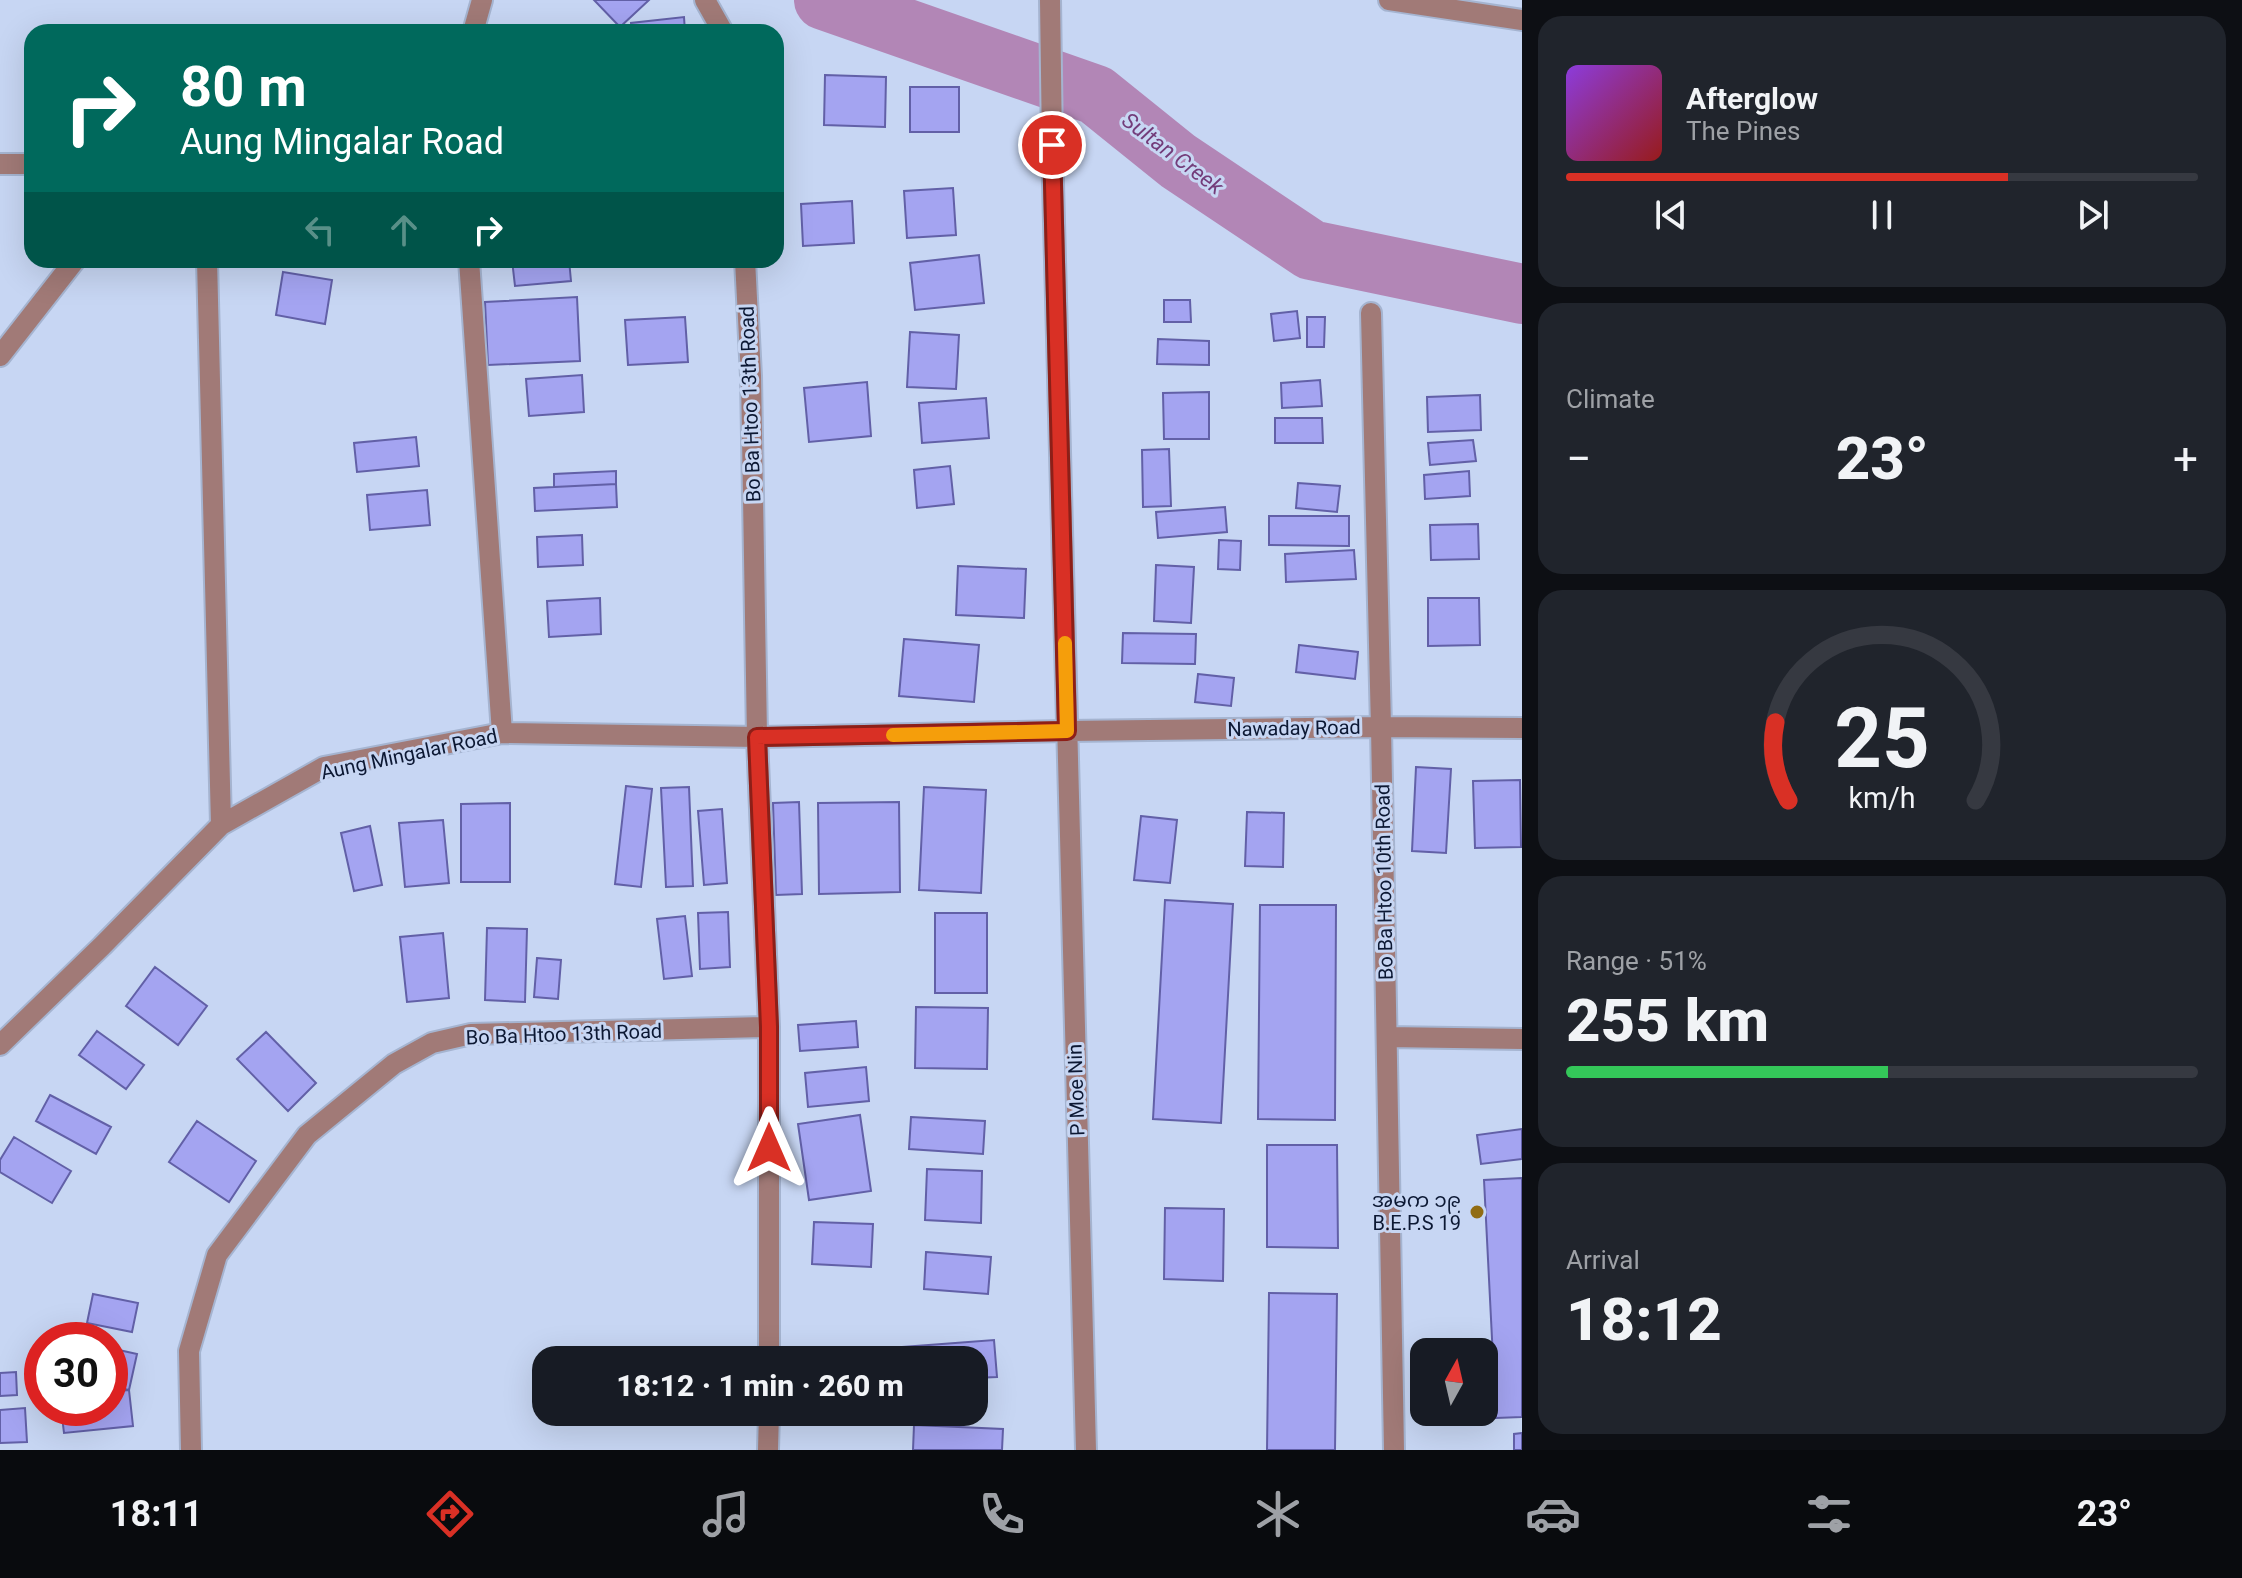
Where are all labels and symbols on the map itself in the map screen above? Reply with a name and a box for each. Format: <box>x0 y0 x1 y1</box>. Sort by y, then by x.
water label: Sultan Creek <box>1117 107 1229 200</box>
pin <box>1018 111 1086 179</box>
street label: Bo Ba Htoo 13th Road <box>735 305 765 503</box>
street label: Nawaday Road <box>1227 715 1361 741</box>
street label: Aung Mingalar Road <box>318 724 500 784</box>
street label: Bo Ba Htoo 10th Road <box>1370 784 1398 980</box>
street label: Bo Ba Htoo 13th Road <box>465 1019 663 1049</box>
street label: P Moe Nin <box>1062 1044 1090 1136</box>
position arrow <box>727 1106 811 1190</box>
place label: အမက ၁၉ B.E.P.S 19 <box>1372 1188 1461 1235</box>
marker: အမက ၁၉ B.E.P.S 19 <box>1468 1203 1486 1221</box>
speed limit sign: 30 <box>24 1322 128 1426</box>
north arrow <box>1410 1338 1498 1426</box>

